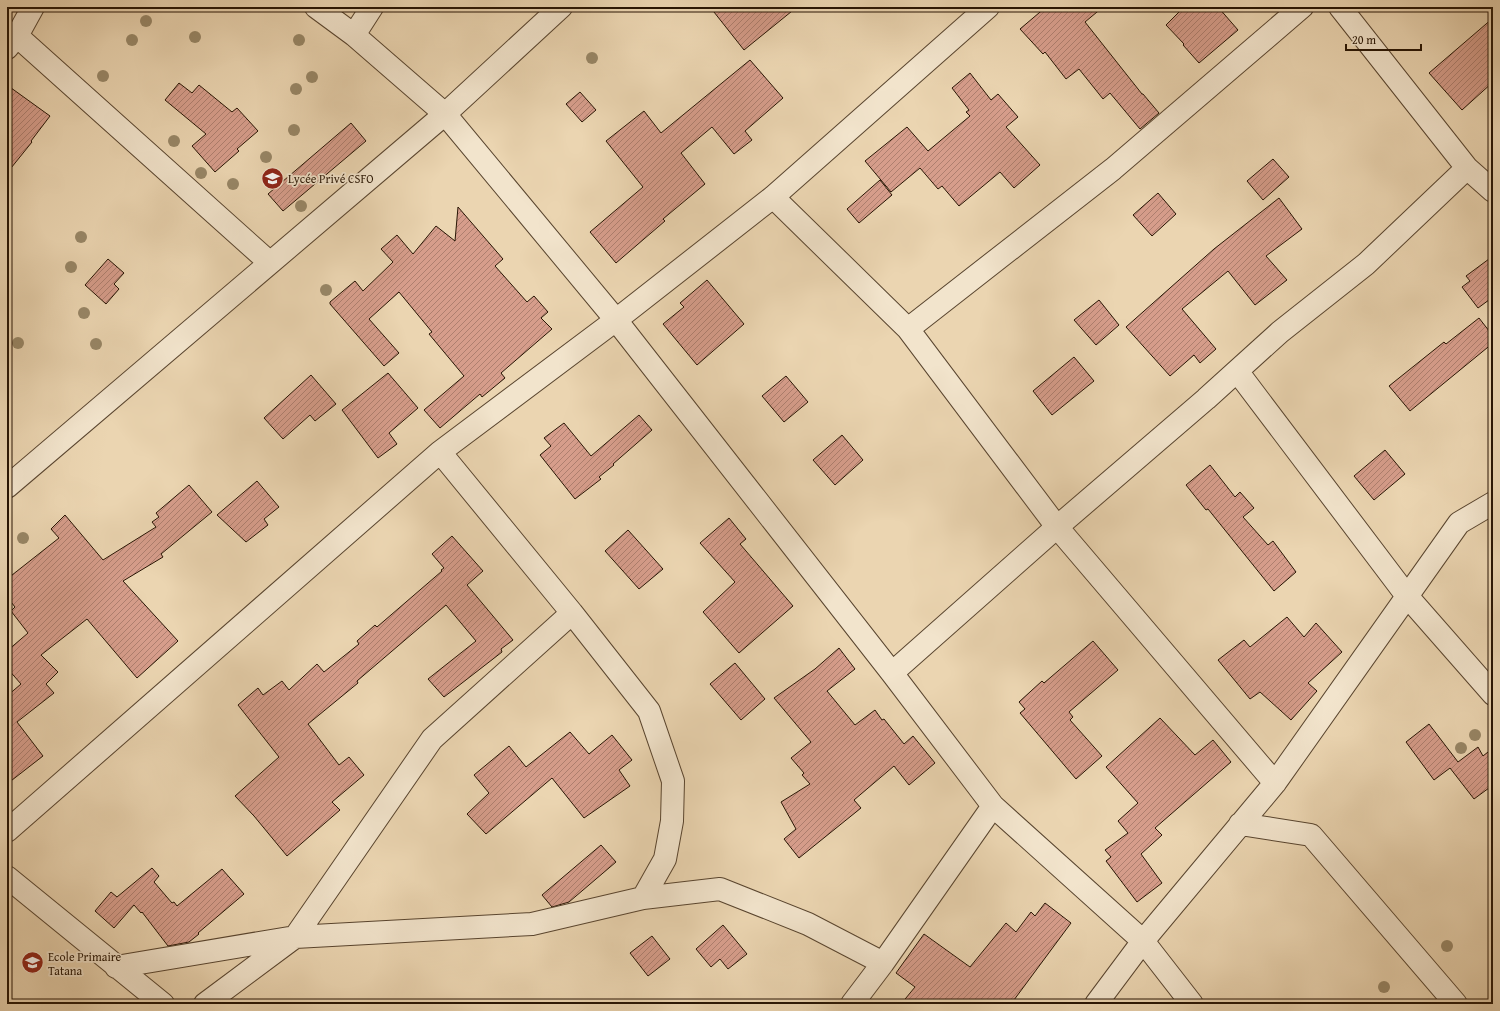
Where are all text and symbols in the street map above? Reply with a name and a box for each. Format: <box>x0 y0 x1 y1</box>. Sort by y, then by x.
scale bar <box>1346 26 1421 52</box>
text: 20 m <box>1352 31 1376 48</box>
school or university icon: Lycée Privé CSFO <box>259 165 285 191</box>
place label: Lycée Privé CSFO <box>288 170 374 187</box>
place label: Ecole Primaire Tatana <box>48 948 122 979</box>
school or university icon: Ecole Primaire Tatana <box>19 950 45 976</box>

